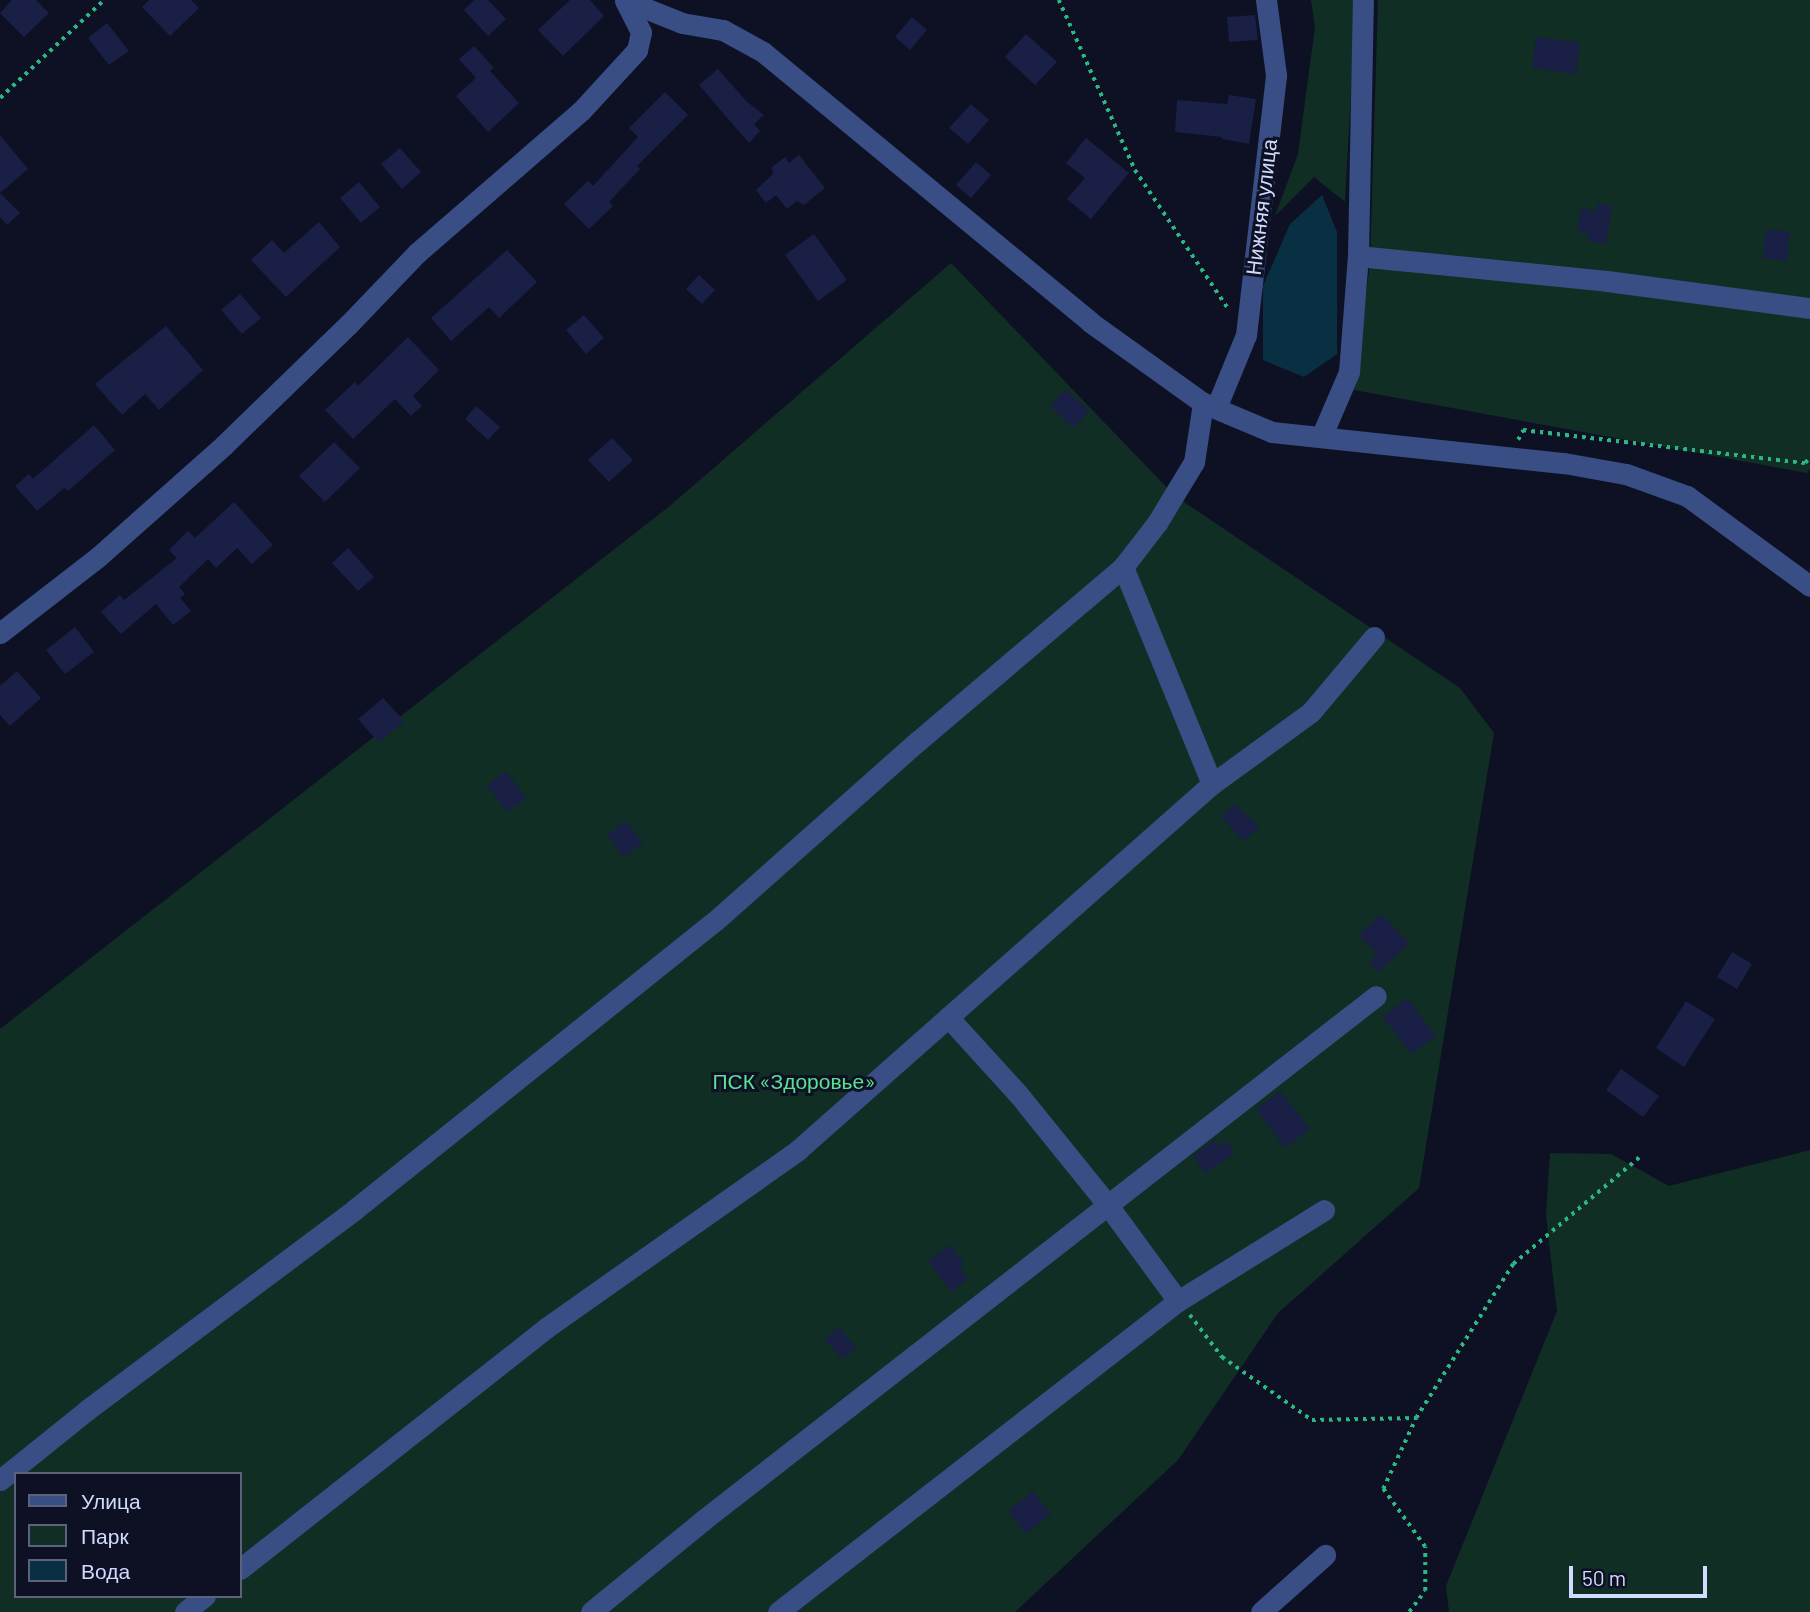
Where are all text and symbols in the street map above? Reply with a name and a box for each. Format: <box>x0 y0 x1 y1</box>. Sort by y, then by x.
street label: Нижняя улица <box>1240 137 1282 277</box>
park label: ПСК «Здоровье» <box>712 1068 876 1094</box>
legend <box>14 1472 242 1598</box>
text: Улица <box>81 1488 141 1513</box>
text: Парк <box>81 1523 129 1548</box>
scale bar <box>1572 1552 1710 1596</box>
text: Вода <box>81 1558 130 1583</box>
text: 50 m <box>1582 1565 1626 1590</box>

